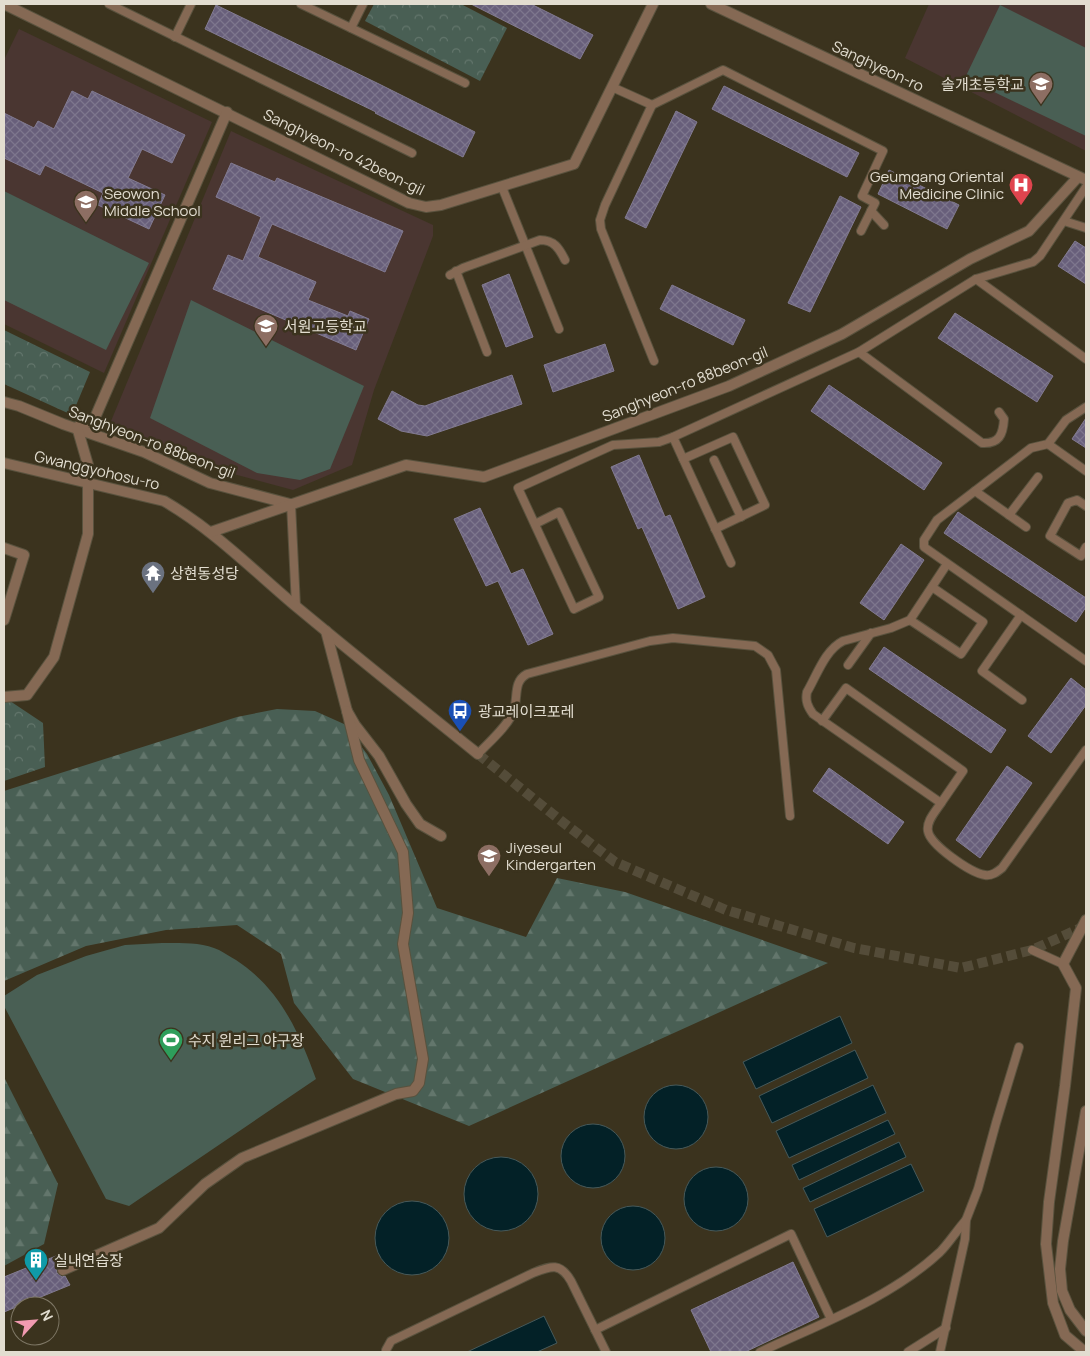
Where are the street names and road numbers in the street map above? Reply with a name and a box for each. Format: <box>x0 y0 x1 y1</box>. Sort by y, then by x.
street label: Sanghyeon-ro <box>829 36 927 96</box>
street label: Sanghyeon-ro 42beon-gil <box>260 104 428 200</box>
street label: Sanghyeon-ro 88beon-gil <box>599 341 771 427</box>
street label: Sanghyeon-ro 88beon-gil <box>66 400 238 484</box>
street label: Gwanggyohosu-ro <box>32 445 162 495</box>

